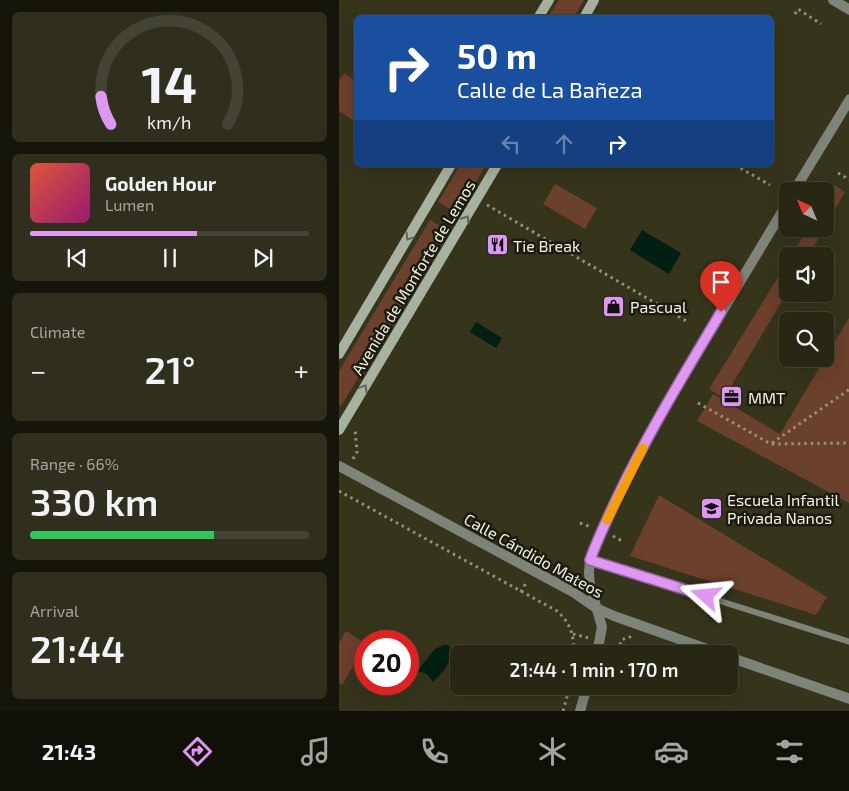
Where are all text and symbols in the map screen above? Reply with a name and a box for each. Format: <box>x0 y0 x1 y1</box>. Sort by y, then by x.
text: 50 m <box>457 34 537 76</box>
icon: right <box>374 35 439 100</box>
text: 14 <box>142 51 197 113</box>
text: Calle de La Bañeza <box>457 76 643 102</box>
text: km/h <box>147 111 192 133</box>
icon: left <box>497 130 525 158</box>
icon: ahead <box>550 130 578 158</box>
icon: right <box>603 130 631 158</box>
text: Golden Hour <box>105 172 216 195</box>
street label: Avenida de Monforte de Lemos <box>347 176 479 378</box>
north arrow <box>779 182 834 238</box>
map controls <box>779 182 834 367</box>
text: Lumen <box>105 195 154 214</box>
one-way arrow <box>459 215 469 224</box>
one-way arrow <box>405 232 415 241</box>
restaurant icon: Tie Break <box>485 233 509 257</box>
place label: Tie Break <box>513 236 580 255</box>
icon: previous <box>63 244 91 272</box>
icon: pause <box>156 244 184 272</box>
icon: next <box>249 244 277 272</box>
button: sound <box>779 247 834 302</box>
pin <box>700 261 742 312</box>
icon: arrive <box>707 268 735 296</box>
shop icon: Pascual <box>602 294 626 318</box>
place label: Pascual <box>630 297 687 316</box>
button: search <box>779 312 834 367</box>
text: Climate <box>30 322 85 341</box>
text: 21° <box>144 346 196 392</box>
text: − <box>30 353 46 387</box>
text: + <box>294 353 309 387</box>
one-way arrow <box>358 385 368 394</box>
office icon: MMT <box>720 385 744 409</box>
place label: MMT <box>748 388 785 407</box>
text: Range · 66% <box>30 454 119 473</box>
text: 330 km <box>30 478 158 524</box>
place label: Escuela Infantil Privada Nanos <box>727 490 839 527</box>
school or university icon: Escuela Infantil Privada Nanos <box>699 496 723 520</box>
street label: Calle Cándido Mateos <box>461 509 607 601</box>
position arrow <box>679 569 731 621</box>
text: Arrival <box>30 601 79 620</box>
text: 21:44 <box>30 625 125 671</box>
speed limit sign: 20 <box>354 630 419 695</box>
text: 21:44 · 1 min · 170 m <box>510 658 678 681</box>
icon: directions <box>180 734 215 769</box>
icon: music <box>298 734 333 769</box>
icon: phone <box>417 734 452 769</box>
icon: climate <box>535 734 570 769</box>
icon: car <box>654 734 689 769</box>
icon: filters <box>772 734 807 769</box>
text: 21:43 <box>42 738 96 764</box>

